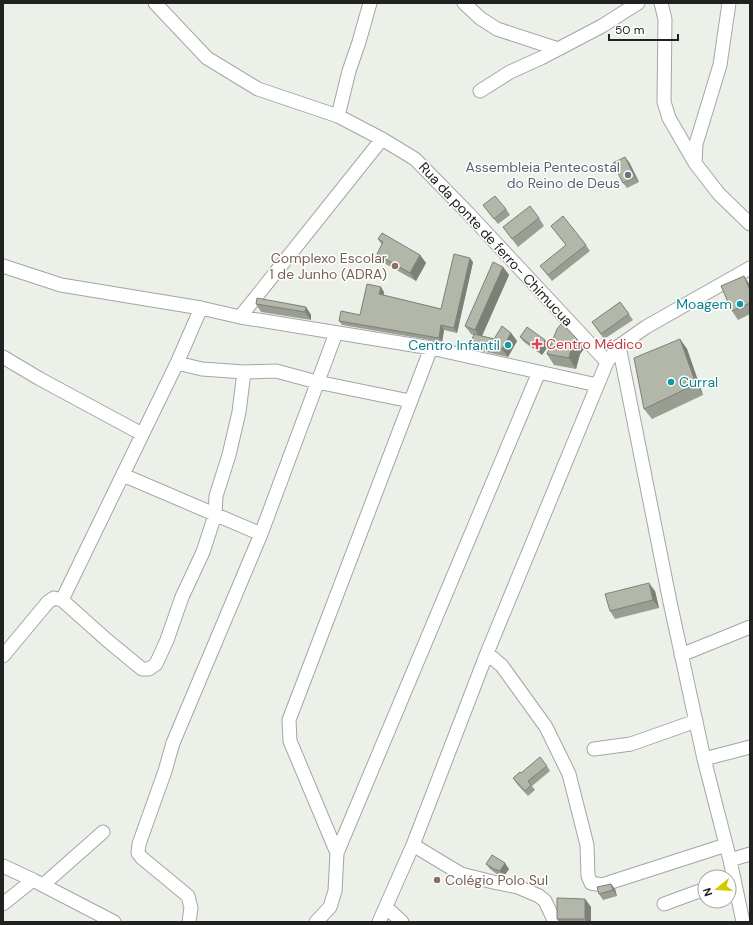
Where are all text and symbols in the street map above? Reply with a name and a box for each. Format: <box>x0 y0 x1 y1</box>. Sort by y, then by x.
scale bar <box>609 16 678 42</box>
text: 50 m <box>615 22 644 38</box>
street label: Rua da ponte de ferro- Chimucua <box>415 158 577 330</box>
place label: Assembleia Pentecostal do Reino de Deus <box>465 158 620 192</box>
marker: Assembleia Pentecostal do Reino de Deus <box>623 170 633 180</box>
place label: Complexo Escolar 1 de Junho (ADRA) <box>269 249 387 283</box>
marker: Complexo Escolar 1 de Junho (ADRA) <box>390 261 400 271</box>
place label: Moagem <box>676 295 732 313</box>
marker: Moagem <box>735 299 745 309</box>
place label: Centro Médico <box>546 335 643 353</box>
place label: Centro Infantil <box>408 336 500 354</box>
marker: Centro Médico <box>531 338 543 350</box>
marker: Centro Infantil <box>503 340 513 350</box>
place label: Curral <box>679 373 718 391</box>
marker: Curral <box>666 377 676 387</box>
north arrow <box>697 869 737 909</box>
place label: Colégio Polo Sul <box>445 871 548 889</box>
marker: Colégio Polo Sul <box>432 875 442 885</box>
text: N <box>700 886 715 898</box>

